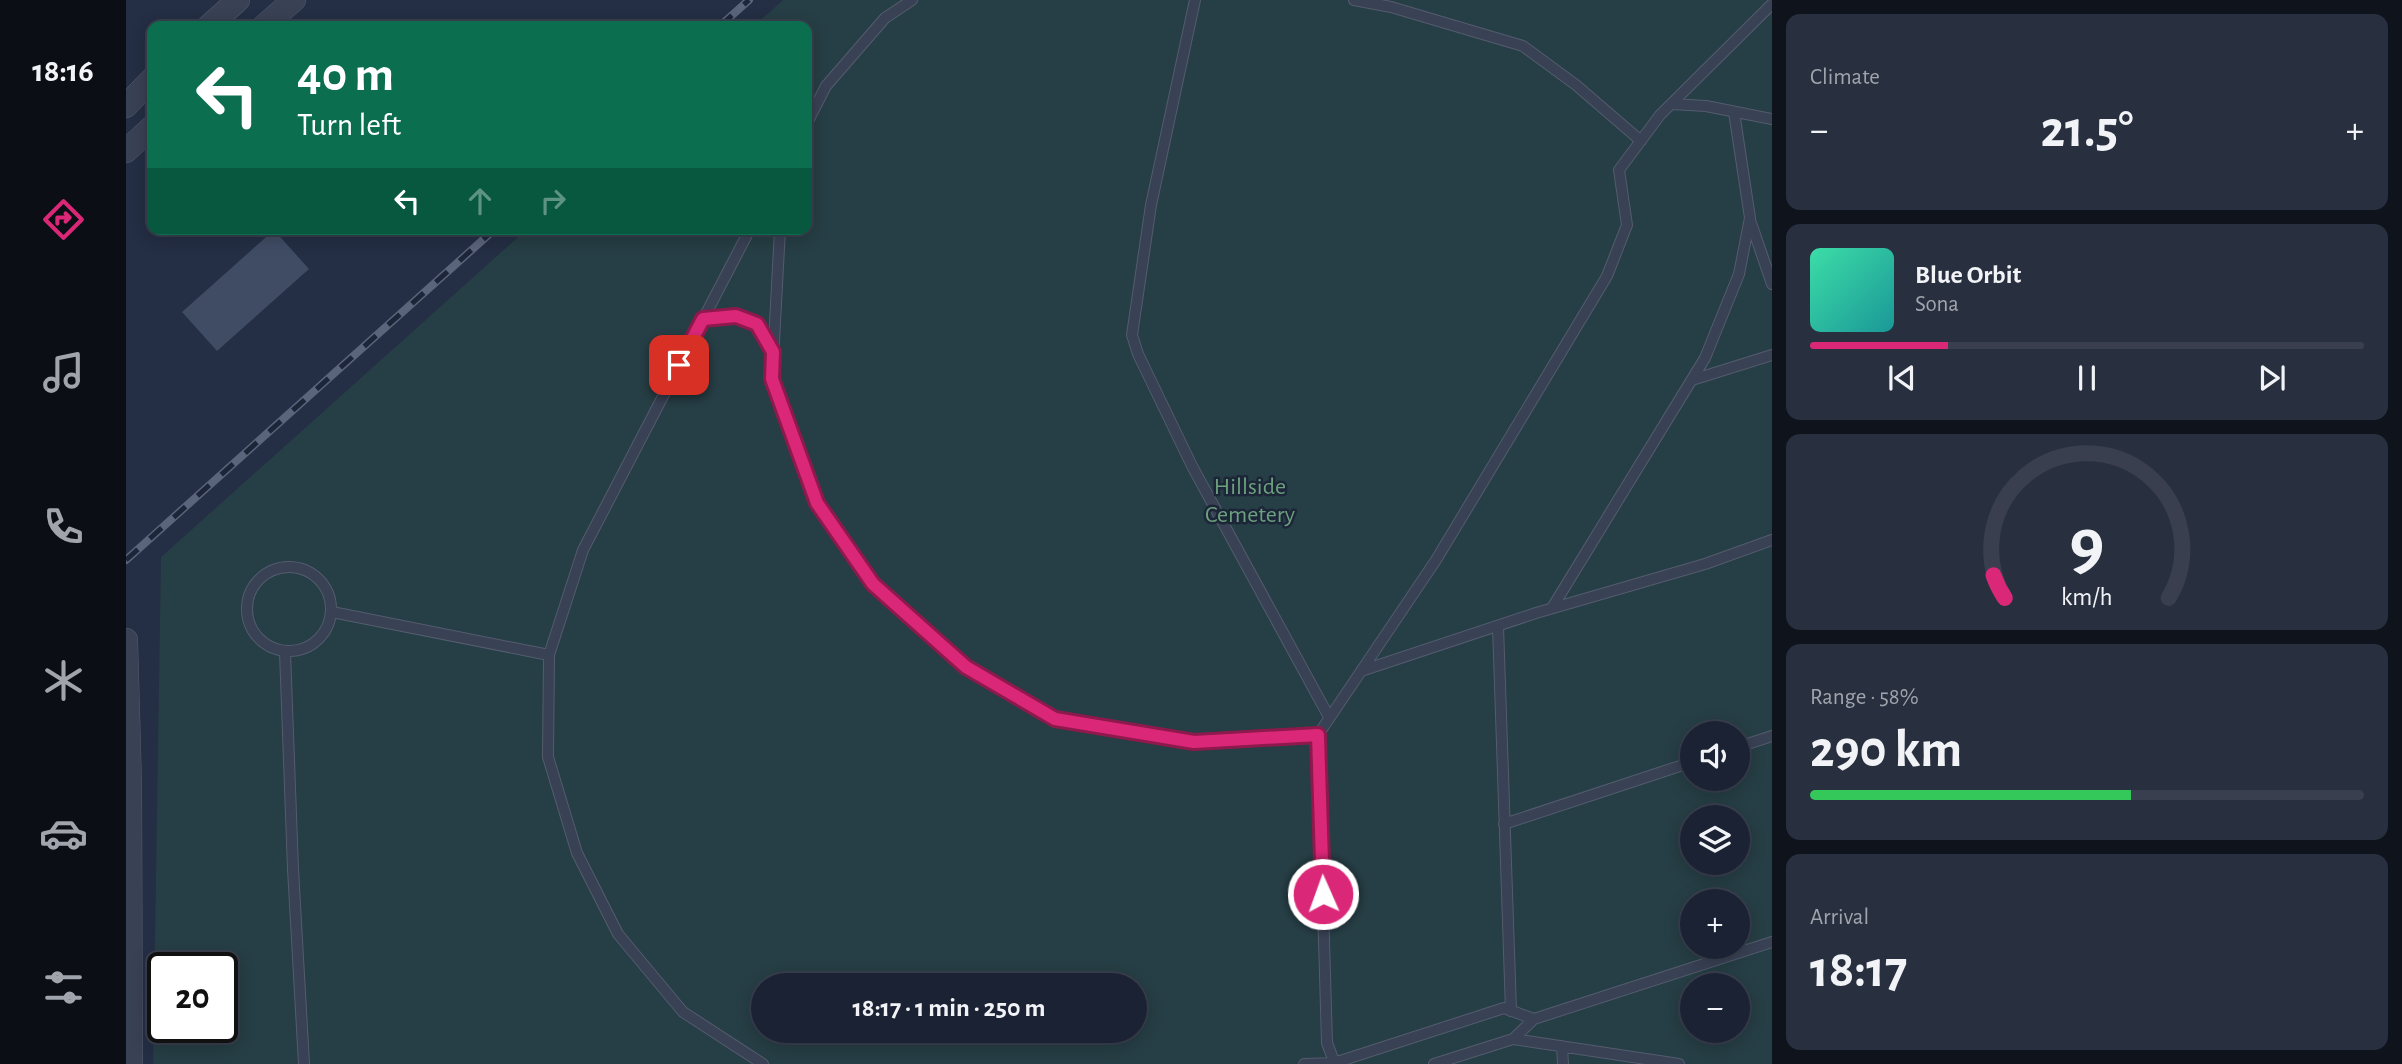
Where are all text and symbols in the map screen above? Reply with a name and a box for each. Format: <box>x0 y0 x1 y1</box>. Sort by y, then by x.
icon: left <box>182 49 273 140</box>
text: 40 m <box>297 51 394 100</box>
text: 18:16 <box>32 55 94 87</box>
text: Climate <box>1810 66 1880 89</box>
text: 21.5° <box>2041 104 2133 156</box>
text: Turn left <box>297 109 401 141</box>
text: − <box>1810 112 1828 150</box>
text: + <box>2346 112 2364 150</box>
icon: left <box>388 182 426 220</box>
icon: ahead <box>461 182 499 220</box>
icon: right <box>534 182 572 220</box>
icon: directions <box>39 195 88 244</box>
text: Blue Orbit <box>1915 262 2021 288</box>
text: Sona <box>1915 293 1959 316</box>
pin <box>649 335 709 395</box>
icon: arrive <box>660 346 698 384</box>
icon: music <box>39 348 88 397</box>
icon: previous <box>1883 359 1921 397</box>
icon: pause <box>2068 359 2106 397</box>
icon: next <box>2253 359 2291 397</box>
park label: Hillside Cemetery <box>1205 475 1295 527</box>
icon: phone <box>39 502 88 551</box>
text: 9 <box>2069 510 2105 583</box>
text: km/h <box>2061 585 2113 610</box>
icon: climate <box>39 656 88 705</box>
text: Range · 58% <box>1810 686 1919 709</box>
map controls <box>1680 721 1750 1043</box>
button: sound <box>1680 721 1750 791</box>
text: 290 km <box>1810 724 1962 776</box>
button: layers <box>1680 805 1750 875</box>
icon: car <box>39 809 88 858</box>
position arrow <box>1286 857 1360 931</box>
button: + <box>1680 889 1750 959</box>
text: Arrival <box>1810 906 1869 929</box>
text: 18:17 <box>1810 944 1907 996</box>
speed limit sign: 20 <box>147 952 238 1043</box>
icon: filters <box>39 963 88 1012</box>
button: − <box>1680 973 1750 1043</box>
text: 18:17 · 1 min · 250 m <box>852 995 1046 1021</box>

